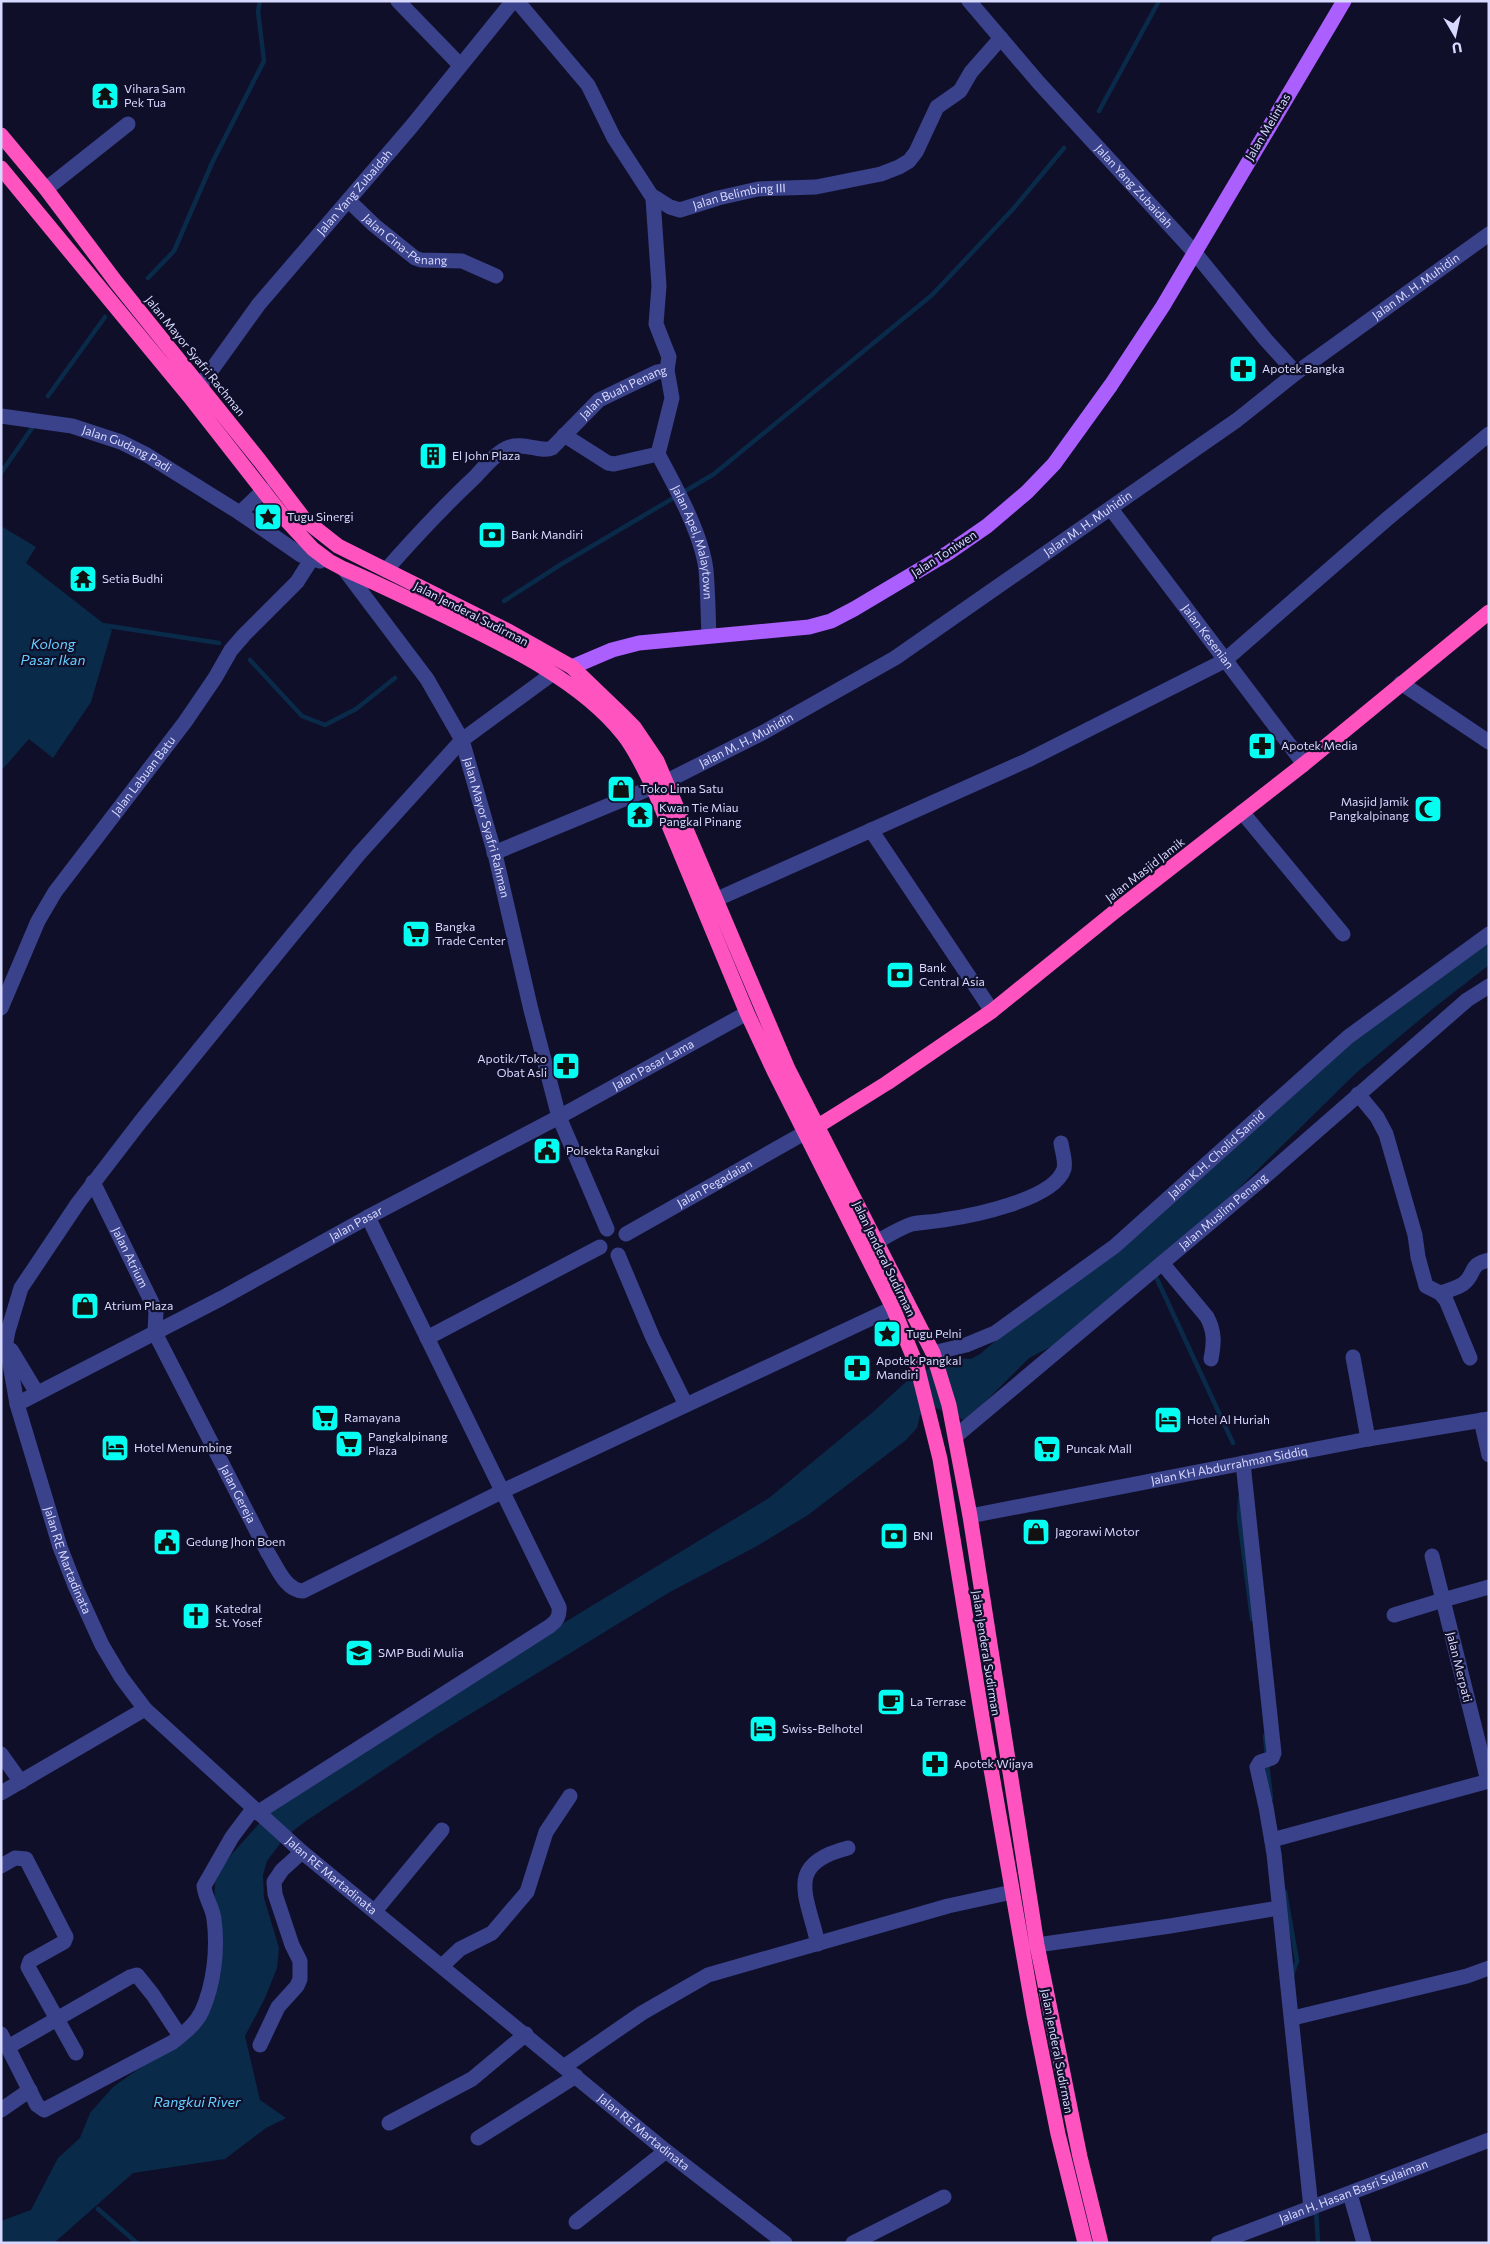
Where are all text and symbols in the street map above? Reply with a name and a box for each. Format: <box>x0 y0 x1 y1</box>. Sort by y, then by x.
north arrow <box>1430 10 1480 60</box>
text: U <box>1451 39 1463 58</box>
temple icon: Vihara Sam Pek Tua <box>90 81 120 111</box>
place label: Vihara Sam Pek Tua <box>124 81 186 109</box>
street label: Jalan Melintas <box>1242 90 1293 163</box>
street label: Jalan Yang Zubaidah <box>1092 141 1176 230</box>
street label: Jalan Yang Zubaidah <box>313 146 395 238</box>
street label: Jalan Belimbing III <box>691 180 786 213</box>
street label: Jalan Cina-Penang <box>360 210 448 267</box>
street label: Jalan M. H. Muhidin <box>1369 250 1462 323</box>
street label: Jalan Mayor Syafri Rachman <box>142 292 249 419</box>
pharmacy icon: Apotek Bangka <box>1228 354 1258 384</box>
place label: Apotek Bangka <box>1262 361 1345 375</box>
street label: Jalan Buah Penang <box>576 362 668 422</box>
street label: Jalan Gudang Padi <box>80 422 174 474</box>
building icon: El John Plaza <box>418 441 448 471</box>
place label: El John Plaza <box>452 448 520 463</box>
street label: Jalan Apel, Malaytown <box>669 482 716 600</box>
street label: Jalan M. H. Muhidin <box>1040 488 1134 559</box>
place icon: Tugu Sinergi <box>253 502 283 532</box>
place label: Tugu Sinergi <box>287 509 354 523</box>
bank icon: Bank Mandiri <box>477 520 507 550</box>
place label: Bank Mandiri <box>511 527 583 541</box>
street label: Jalan Toniwen <box>908 527 979 580</box>
temple icon: Setia Budhi <box>68 564 98 594</box>
place label: Setia Budhi <box>102 571 163 585</box>
street label: Jalan Jenderal Sudirman <box>411 578 531 649</box>
street label: Jalan Kesenian <box>1179 601 1237 671</box>
water label: Kolong Pasar Ikan <box>21 635 85 668</box>
street label: Jalan M. H. Muhidin <box>696 709 795 771</box>
pharmacy icon: Apotek Media <box>1247 731 1277 761</box>
street label: Jalan Labuan Batu <box>108 733 178 819</box>
place label: Apotek Media <box>1281 738 1358 752</box>
street label: Jalan Mayor Syafri Rahman <box>460 755 513 899</box>
shop icon: Toko Lima Satu <box>606 774 636 804</box>
place label: Toko Lima Satu <box>640 781 724 795</box>
place label: Masjid Jamik Pangkalpinang <box>1329 794 1409 822</box>
mosque icon: Masjid Jamik Pangkalpinang <box>1413 794 1443 824</box>
temple icon: Kwan Tie Miau Pangkal Pinang <box>625 800 655 830</box>
place label: Kwan Tie Miau Pangkal Pinang <box>659 800 742 828</box>
street label: Jalan Masjid Jamik <box>1102 834 1188 905</box>
supermarket icon: Bangka Trade Center <box>401 919 431 949</box>
place label: Bangka Trade Center <box>435 919 506 947</box>
bank icon: Bank Central Asia <box>885 960 915 990</box>
place label: Bank Central Asia <box>919 960 985 988</box>
street label: Jalan Pasar Lama <box>610 1036 696 1093</box>
place label: Apotik/Toko Obat Asli <box>477 1051 547 1079</box>
pharmacy icon: Apotik/Toko Obat Asli <box>551 1051 581 1081</box>
street label: Jalan K.H. Cholid Samid <box>1165 1107 1267 1202</box>
public building icon: Polsekta Rangkui <box>532 1136 562 1166</box>
place label: Polsekta Rangkui <box>566 1143 659 1157</box>
street label: Jalan Pegadaian <box>674 1156 754 1211</box>
street label: Jalan Muslim Penang <box>1176 1169 1270 1253</box>
street label: Jalan Jenderal Sudirman <box>850 1199 919 1319</box>
street label: Jalan Pasar <box>326 1203 385 1244</box>
street label: Jalan Atrium <box>109 1224 152 1290</box>
shop icon: Atrium Plaza <box>70 1291 100 1321</box>
place label: Atrium Plaza <box>104 1298 173 1312</box>
place icon: Tugu Pelni <box>872 1319 902 1349</box>
place label: Tugu Pelni <box>906 1326 962 1340</box>
pharmacy icon: Apotek Pangkal Mandiri <box>842 1353 872 1383</box>
place label: Apotek Pangkal Mandiri <box>876 1353 961 1381</box>
supermarket icon: Ramayana <box>310 1403 340 1433</box>
hotel icon: Hotel Al Huriah <box>1153 1405 1183 1435</box>
place label: Ramayana <box>344 1410 400 1424</box>
place label: Hotel Al Huriah <box>1187 1412 1270 1426</box>
supermarket icon: Pangkalpinang Plaza <box>334 1429 364 1459</box>
place label: Pangkalpinang Plaza <box>368 1429 448 1457</box>
hotel icon: Hotel Menumbing <box>100 1433 130 1463</box>
supermarket icon: Puncak Mall <box>1032 1434 1062 1464</box>
place label: Hotel Menumbing <box>134 1440 232 1454</box>
place label: Puncak Mall <box>1066 1441 1132 1455</box>
street label: Jalan KH Abdurrahman Siddiq <box>1149 1443 1309 1488</box>
street label: Jalan Gereja <box>217 1462 259 1525</box>
street label: Jalan RE Martadinata <box>41 1504 95 1616</box>
shop icon: Jagorawi Motor <box>1021 1517 1051 1547</box>
bank icon: BNI <box>879 1521 909 1551</box>
place label: Jagorawi Motor <box>1055 1524 1140 1539</box>
public building icon: Gedung Jhon Boen <box>152 1527 182 1557</box>
place label: BNI <box>913 1528 933 1542</box>
place label: Gedung Jhon Boen <box>186 1534 285 1549</box>
street label: Jalan Jenderal Sudirman <box>969 1589 1004 1717</box>
church icon: Katedral St. Yosef <box>181 1601 211 1631</box>
place label: Katedral St. Yosef <box>215 1601 262 1629</box>
street label: Jalan Merpati <box>1443 1630 1475 1704</box>
school or university icon: SMP Budi Mulia <box>344 1638 374 1668</box>
place label: SMP Budi Mulia <box>378 1645 464 1659</box>
cafe icon: La Terrase <box>876 1687 906 1717</box>
place label: La Terrase <box>910 1694 966 1708</box>
hotel icon: Swiss-Belhotel <box>748 1714 778 1744</box>
place label: Swiss-Belhotel <box>782 1721 863 1735</box>
pharmacy icon: Apotek Wijaya <box>920 1749 950 1779</box>
place label: Apotek Wijaya <box>954 1756 1033 1770</box>
street label: Jalan RE Martadinata <box>283 1833 380 1917</box>
street label: Jalan Jenderal Sudirman <box>1038 1987 1077 2115</box>
street label: Jalan RE Martadinata <box>595 2090 693 2173</box>
water label: Rangkui River <box>154 2093 241 2110</box>
street label: Jalan H. Hasan Basri Sulaiman <box>1277 2156 1430 2226</box>

